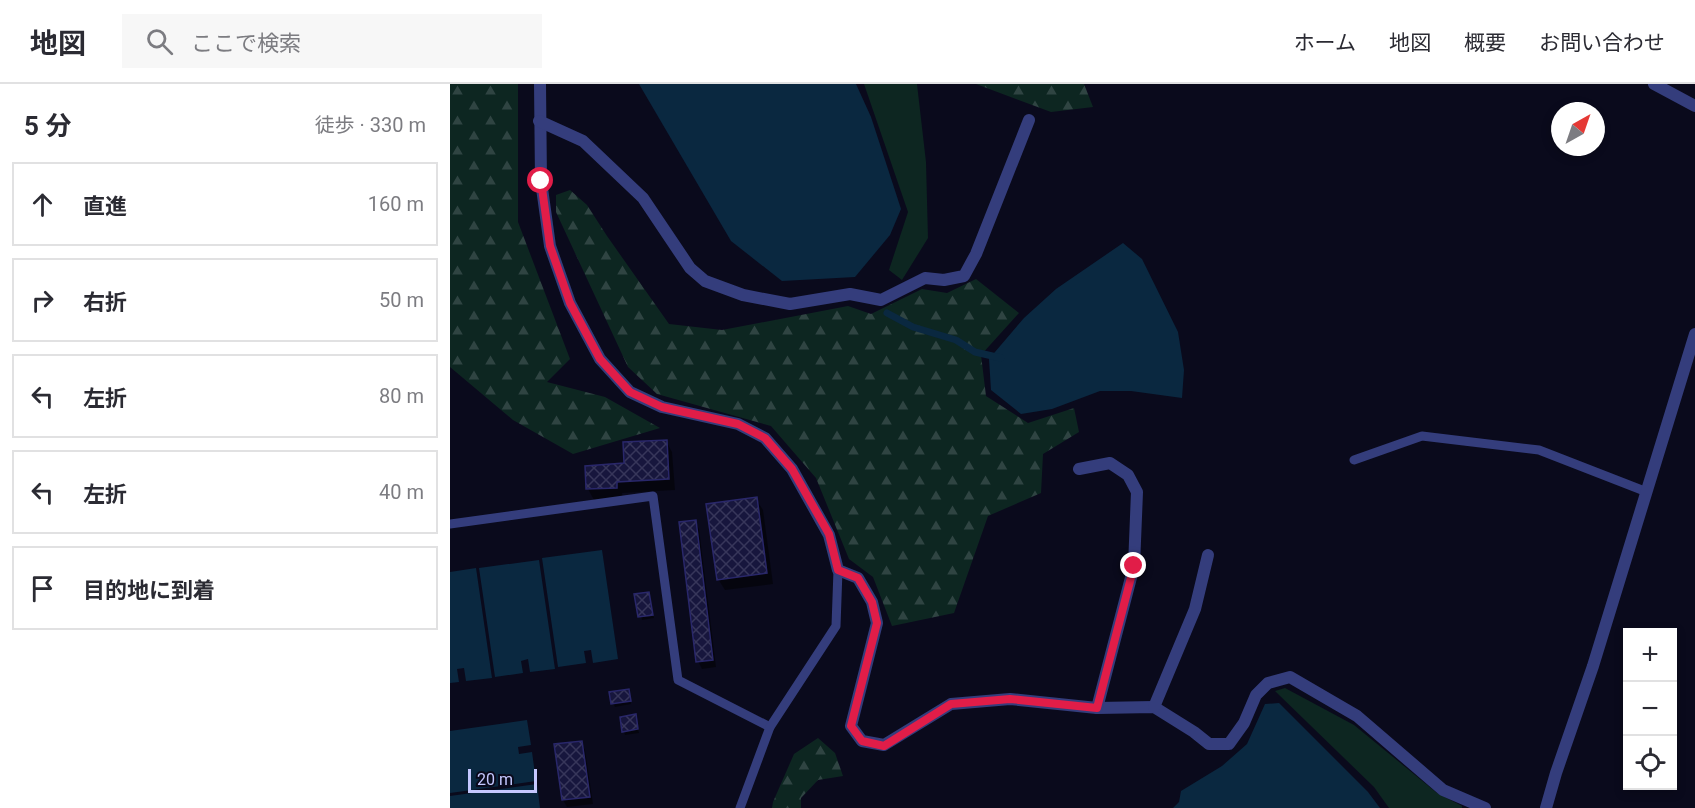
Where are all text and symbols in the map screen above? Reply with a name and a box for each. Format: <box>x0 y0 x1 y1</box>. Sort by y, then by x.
search box <box>122 14 542 68</box>
icon: search <box>143 25 176 58</box>
text: 地図 <box>30 27 86 60</box>
text: ここで検索 <box>191 31 301 56</box>
text: ホーム <box>1294 31 1356 55</box>
text: 地図 <box>1389 31 1431 55</box>
text: 概要 <box>1464 31 1506 55</box>
text: お問い合わせ <box>1539 31 1665 55</box>
north arrow <box>1551 102 1605 156</box>
text: 5 分 <box>24 111 71 141</box>
text: 徒歩 · 330 m <box>315 113 426 137</box>
route start <box>527 167 553 193</box>
icon: ahead <box>26 188 59 221</box>
text: 160 m <box>368 192 424 216</box>
text: 直進 <box>83 194 127 219</box>
icon: right <box>26 284 59 317</box>
text: 50 m <box>379 288 424 312</box>
text: 右折 <box>83 290 127 315</box>
icon: left <box>26 380 59 413</box>
text: 80 m <box>379 384 424 408</box>
text: 左折 <box>83 386 127 411</box>
icon: left <box>26 476 59 509</box>
text: 40 m <box>379 480 424 504</box>
text: 左折 <box>83 482 127 507</box>
route end <box>1120 552 1146 578</box>
icon: arrive <box>26 572 59 605</box>
text: 目的地に到着 <box>83 578 215 603</box>
map controls <box>1623 628 1677 790</box>
button: + <box>1623 628 1677 682</box>
button: − <box>1623 682 1677 736</box>
button: locate <box>1623 736 1677 790</box>
scale bar <box>468 766 537 794</box>
text: 20 m <box>477 770 513 789</box>

